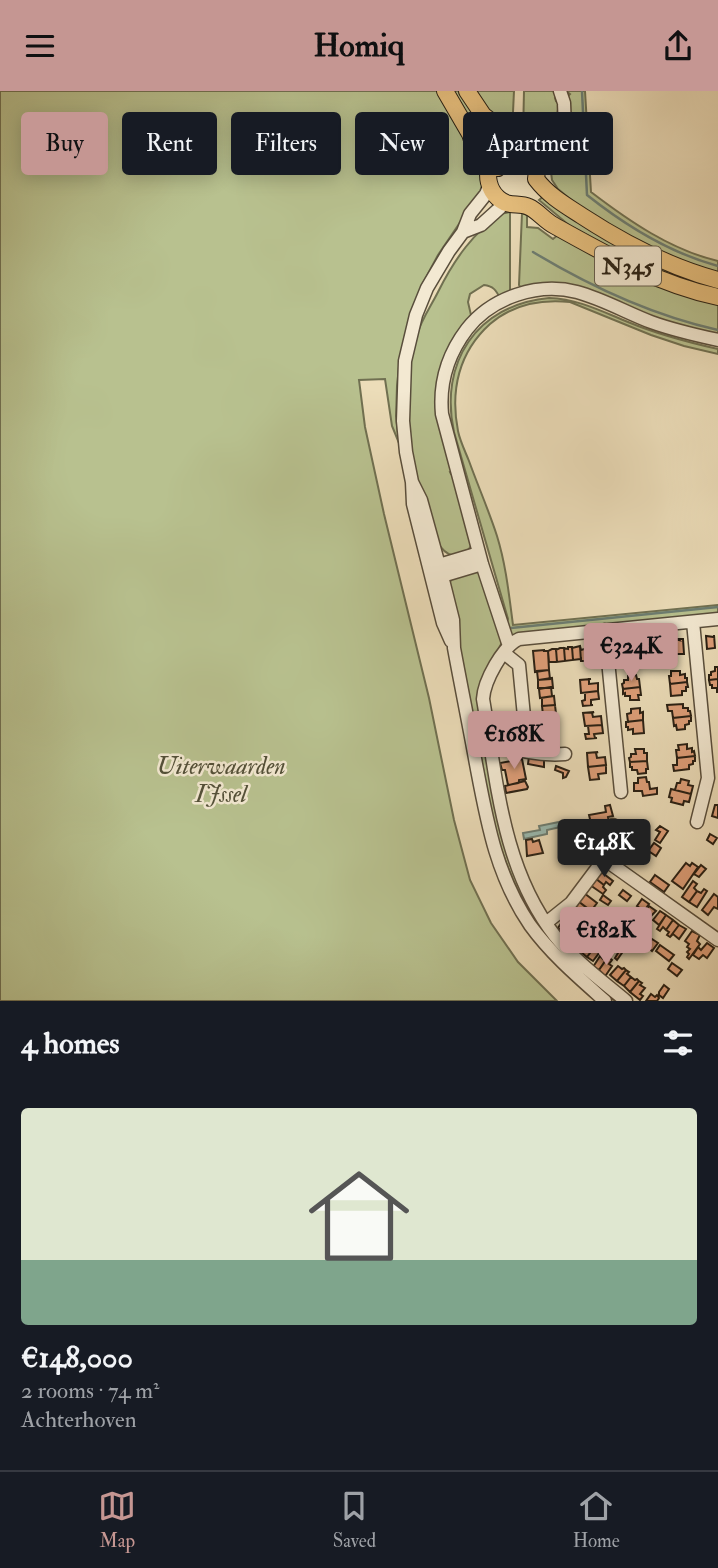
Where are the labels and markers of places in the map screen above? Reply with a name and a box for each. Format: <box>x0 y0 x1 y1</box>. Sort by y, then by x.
pin: €324K <box>582 623 680 683</box>
pin: €168K <box>465 711 563 771</box>
pin: €148K <box>555 819 653 879</box>
pin: €182K <box>557 907 655 967</box>

